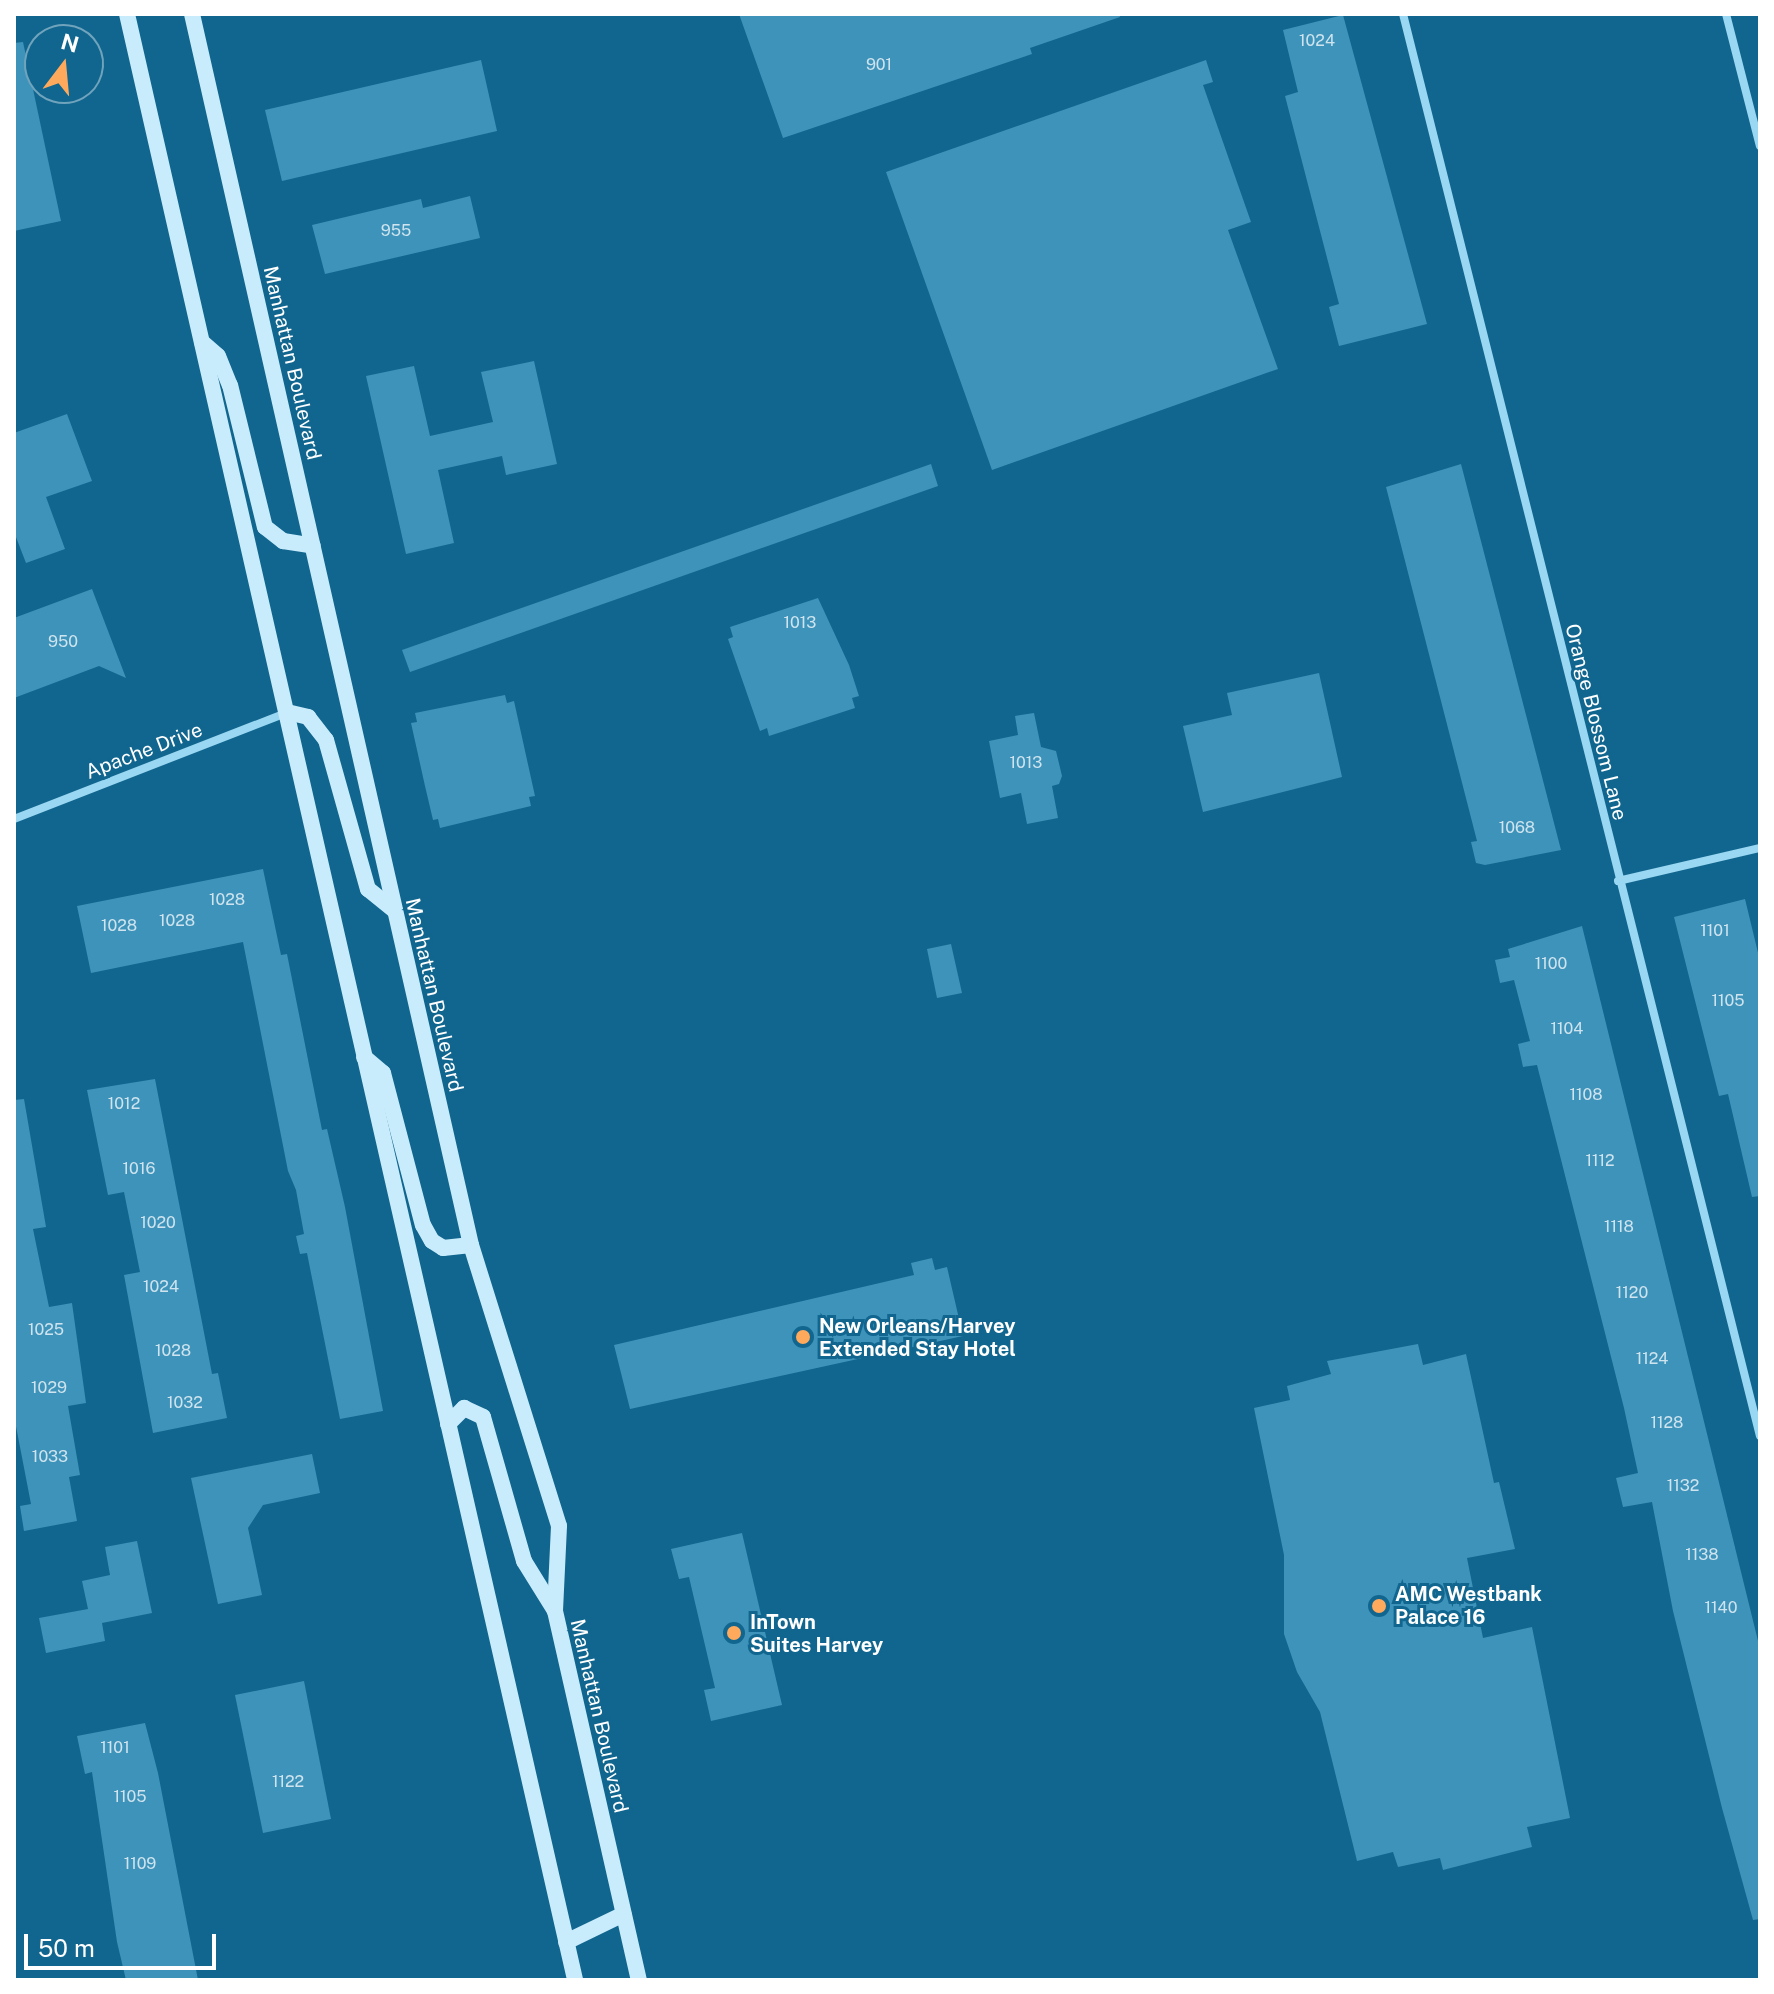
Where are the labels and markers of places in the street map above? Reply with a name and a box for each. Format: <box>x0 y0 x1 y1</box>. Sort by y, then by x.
place label: New Orleans/Harvey Extended Stay Hotel <box>819 1314 1016 1361</box>
marker: New Orleans/Harvey Extended Stay Hotel <box>794 1328 812 1346</box>
place label: AMC Westbank Palace 16 <box>1395 1582 1542 1629</box>
marker: AMC Westbank Palace 16 <box>1370 1597 1388 1615</box>
place label: InTown Suites Harvey <box>750 1610 883 1657</box>
marker: InTown Suites Harvey <box>725 1624 743 1642</box>

